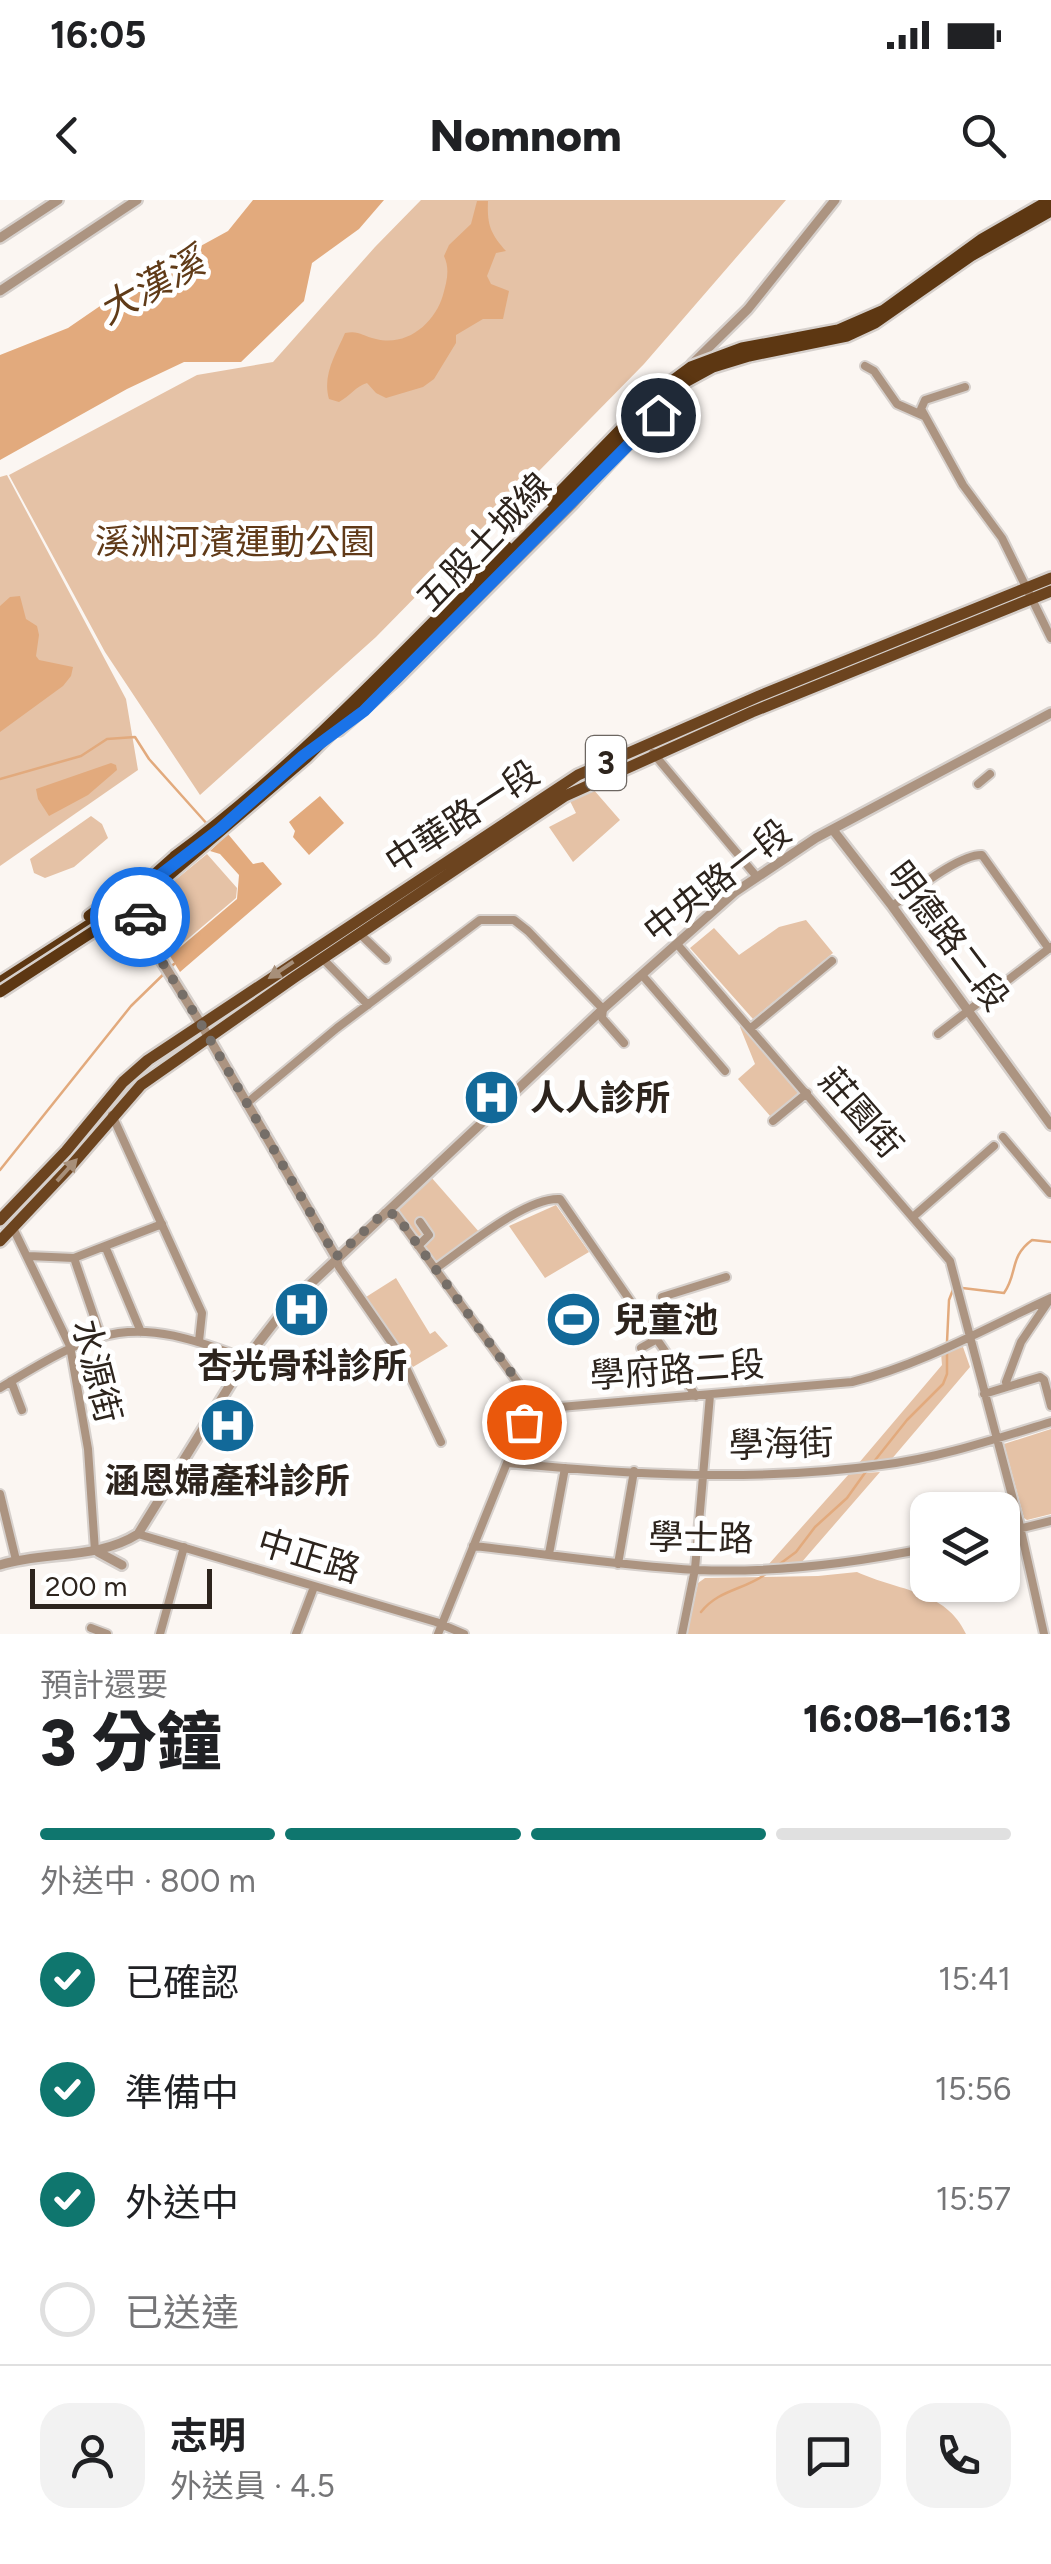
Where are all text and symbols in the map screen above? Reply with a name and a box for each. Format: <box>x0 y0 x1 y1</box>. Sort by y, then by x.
text: 16:05 <box>50 12 146 58</box>
icon: back <box>40 108 95 163</box>
text: Nomnom <box>429 108 622 162</box>
icon: search <box>956 108 1011 163</box>
water label: 大漢溪 <box>90 236 216 334</box>
pin <box>616 373 701 458</box>
icon: home <box>631 388 686 443</box>
street label: 五股土城線 <box>408 464 560 620</box>
park label: 溪洲河濱運動公園 <box>95 521 375 563</box>
road number: 3 <box>586 736 626 790</box>
street label: 中華路一段 <box>377 752 547 882</box>
street label: 中央路一段 <box>635 811 799 951</box>
street label: 明德路二段 <box>879 853 1017 1019</box>
courier <box>90 867 190 967</box>
icon: car <box>113 890 168 945</box>
one-way arrow <box>268 960 295 979</box>
street label: 莊園街 <box>811 1060 911 1166</box>
hospital icon: 人人診所 <box>461 1068 521 1128</box>
place label: 人人診所 <box>530 1077 670 1119</box>
one-way arrow <box>55 1158 77 1183</box>
hospital icon: 杏光骨科診所 <box>272 1280 332 1340</box>
sports icon: 兒童池 <box>544 1290 604 1350</box>
place label: 兒童池 <box>613 1299 718 1341</box>
street label: 水源街 <box>64 1315 130 1427</box>
street label: 學府路二段 <box>588 1343 766 1397</box>
place label: 杏光骨科診所 <box>197 1345 407 1387</box>
pin <box>482 1380 567 1465</box>
hospital icon: 涵恩婦產科診所 <box>197 1395 257 1455</box>
icon: bag <box>497 1395 552 1450</box>
street label: 學海街 <box>728 1421 834 1467</box>
place label: 涵恩婦產科診所 <box>104 1460 350 1502</box>
map controls <box>910 1492 1020 1602</box>
button: layers <box>910 1492 1020 1602</box>
street label: 學士路 <box>648 1516 754 1560</box>
street label: 中正路 <box>253 1521 365 1591</box>
scale bar <box>30 1564 212 1608</box>
text: 200 m <box>45 1569 127 1603</box>
text: 預計還要 <box>40 1666 168 1704</box>
text: 16:08–16:13 <box>803 1696 1011 1742</box>
text: 3 分鐘 <box>40 1703 222 1781</box>
text: 外送中 · 800 m <box>40 1862 256 1900</box>
icon: check <box>40 1952 95 2007</box>
text: 已確認 <box>125 1960 239 2006</box>
text: 15:41 <box>938 1960 1011 1998</box>
icon: check <box>40 2062 95 2117</box>
text: 準備中 <box>125 2070 239 2116</box>
text: 15:56 <box>935 2070 1011 2108</box>
icon: check <box>40 2172 95 2227</box>
text: 外送中 <box>125 2180 239 2226</box>
text: 15:57 <box>936 2180 1011 2218</box>
text: 已送達 <box>125 2290 239 2336</box>
button: person <box>40 2403 145 2508</box>
button: chat <box>776 2403 881 2508</box>
button: phone <box>906 2403 1011 2508</box>
text: 志明 <box>170 2413 246 2459</box>
text: 外送員 · 4.5 <box>170 2467 335 2505</box>

